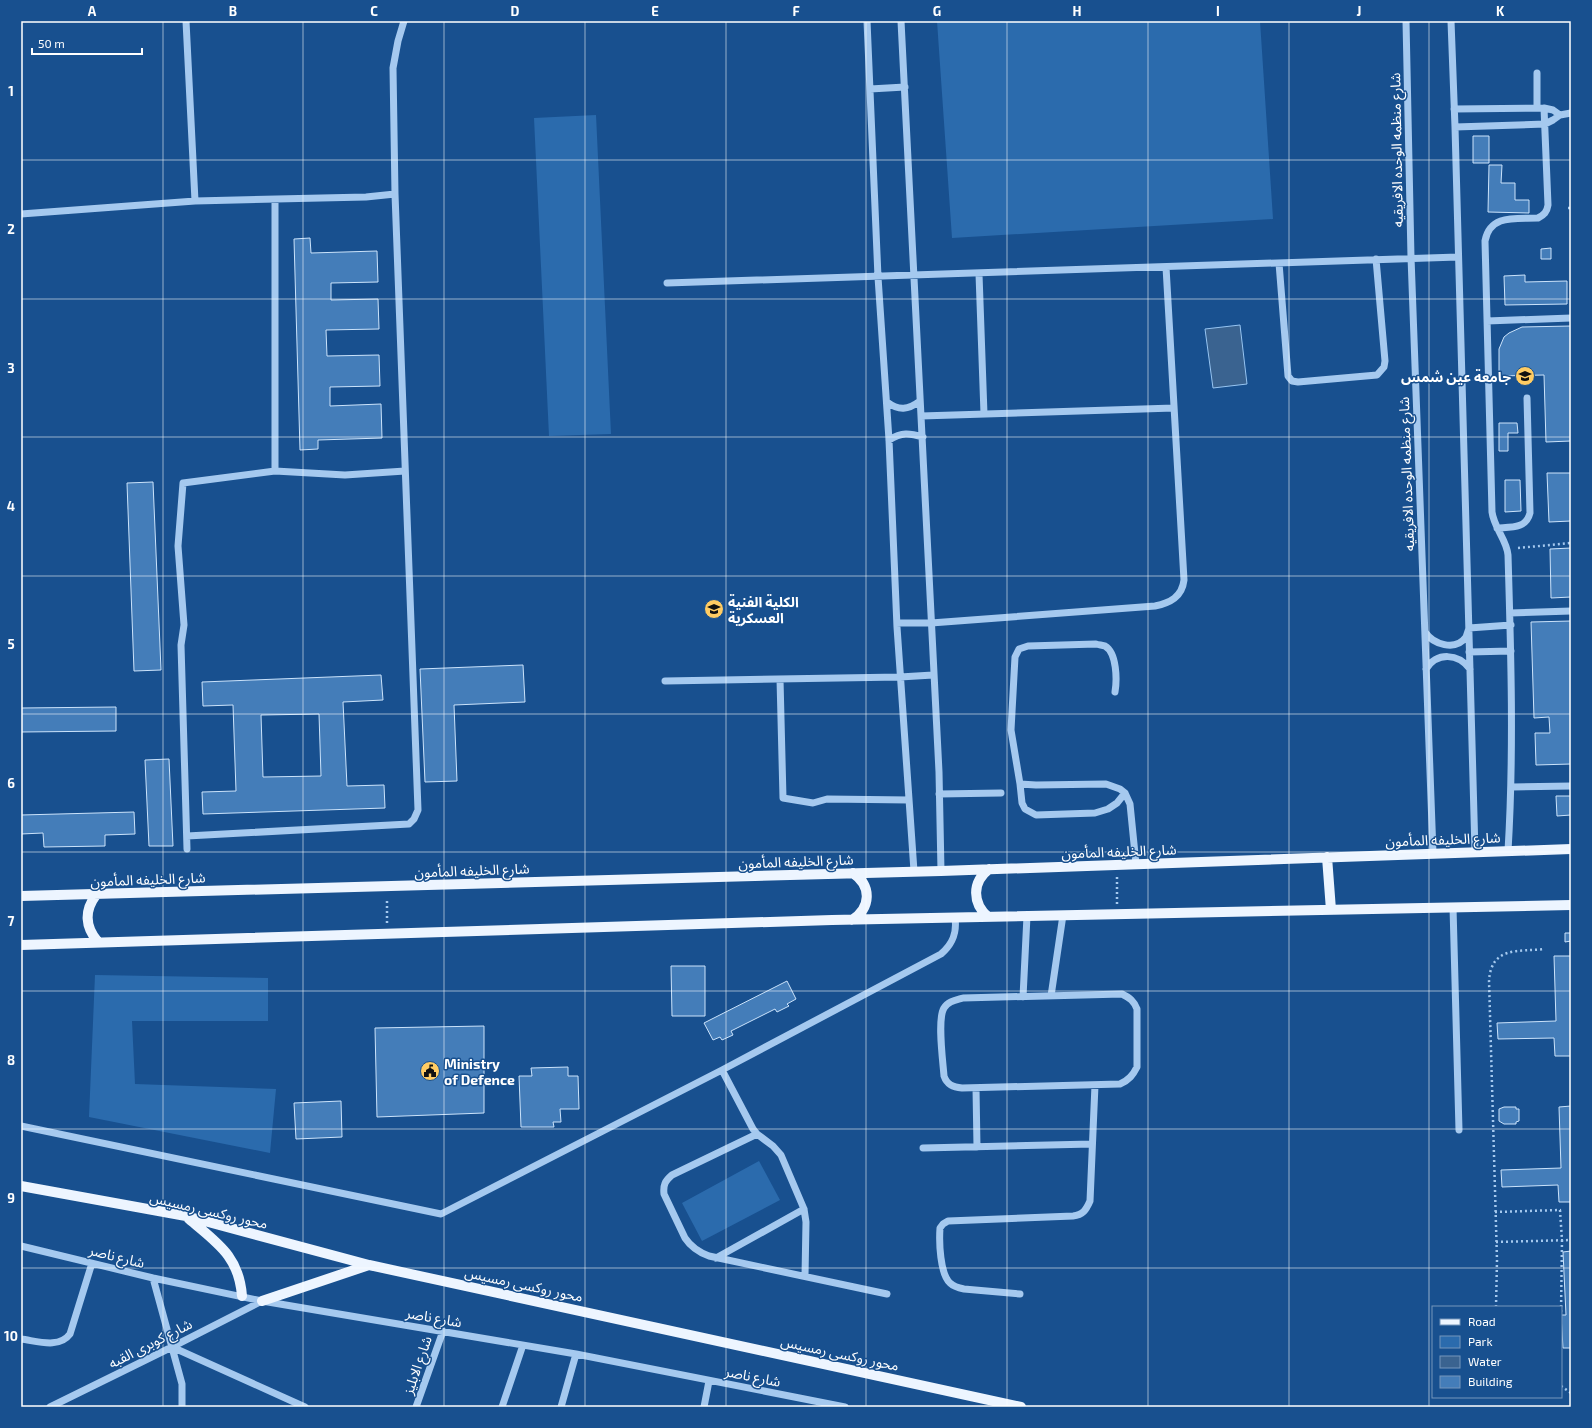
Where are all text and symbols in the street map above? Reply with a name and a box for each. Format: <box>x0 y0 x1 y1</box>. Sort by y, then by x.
text: A <box>88 3 97 19</box>
text: B <box>229 3 237 19</box>
text: C <box>370 3 378 19</box>
text: D <box>511 3 520 19</box>
text: E <box>651 3 659 19</box>
text: F <box>792 3 800 19</box>
text: G <box>933 3 941 19</box>
text: H <box>1073 3 1082 19</box>
text: I <box>1216 3 1220 19</box>
text: J <box>1357 3 1361 19</box>
text: K <box>1496 3 1505 19</box>
scale bar <box>32 30 142 56</box>
text: 50 m <box>38 36 65 50</box>
street label: شارع منظمه الوحده الافريقيه <box>1386 72 1409 227</box>
text: 1 <box>8 83 14 99</box>
text: 2 <box>7 221 15 237</box>
text: 3 <box>7 360 15 376</box>
school or university icon: جامعة عين شمس <box>1514 365 1536 387</box>
place label: جامعة عين شمس <box>1401 368 1511 385</box>
street label: شارع منظمه الوحده الافريقيه <box>1395 396 1420 552</box>
text: 4 <box>7 498 15 514</box>
place label: الكلية الفنية العسكرية <box>728 593 799 627</box>
school or university icon: الكلية الفنية العسكرية <box>703 598 725 620</box>
text: 5 <box>7 636 15 652</box>
text: 6 <box>7 775 15 791</box>
street label: شارع الخليفه المأمون <box>1385 828 1501 853</box>
street label: شارع الخليفه المأمون <box>1061 840 1177 865</box>
street label: شارع الخليفه المأمون <box>738 850 854 875</box>
street label: شارع الخليفه المأمون <box>414 859 530 884</box>
street label: شارع الخليفه المأمون <box>90 868 206 893</box>
text: 7 <box>8 913 15 929</box>
text: 8 <box>7 1052 15 1068</box>
place label: Ministry of Defence <box>444 1055 515 1088</box>
public building icon: Ministry of Defence <box>419 1060 441 1082</box>
street label: محور روكسى رمسيس <box>148 1188 270 1233</box>
text: 9 <box>7 1190 15 1206</box>
street label: شارع ناصر <box>86 1241 146 1274</box>
street label: محور روكسى رمسيس <box>463 1263 585 1306</box>
street label: شارع ناصر <box>403 1304 463 1333</box>
legend <box>1432 1306 1562 1398</box>
text: Road <box>1468 1314 1496 1328</box>
street label: شارع كوبرى القبه <box>105 1315 196 1374</box>
text: 10 <box>4 1328 18 1344</box>
street label: محور روكسى رمسيس <box>779 1332 901 1375</box>
street label: شارع الابليز <box>399 1334 438 1398</box>
text: Park <box>1468 1334 1493 1348</box>
text: Water <box>1468 1354 1502 1368</box>
street label: شارع ناصر <box>722 1362 782 1393</box>
text: Building <box>1468 1374 1513 1388</box>

